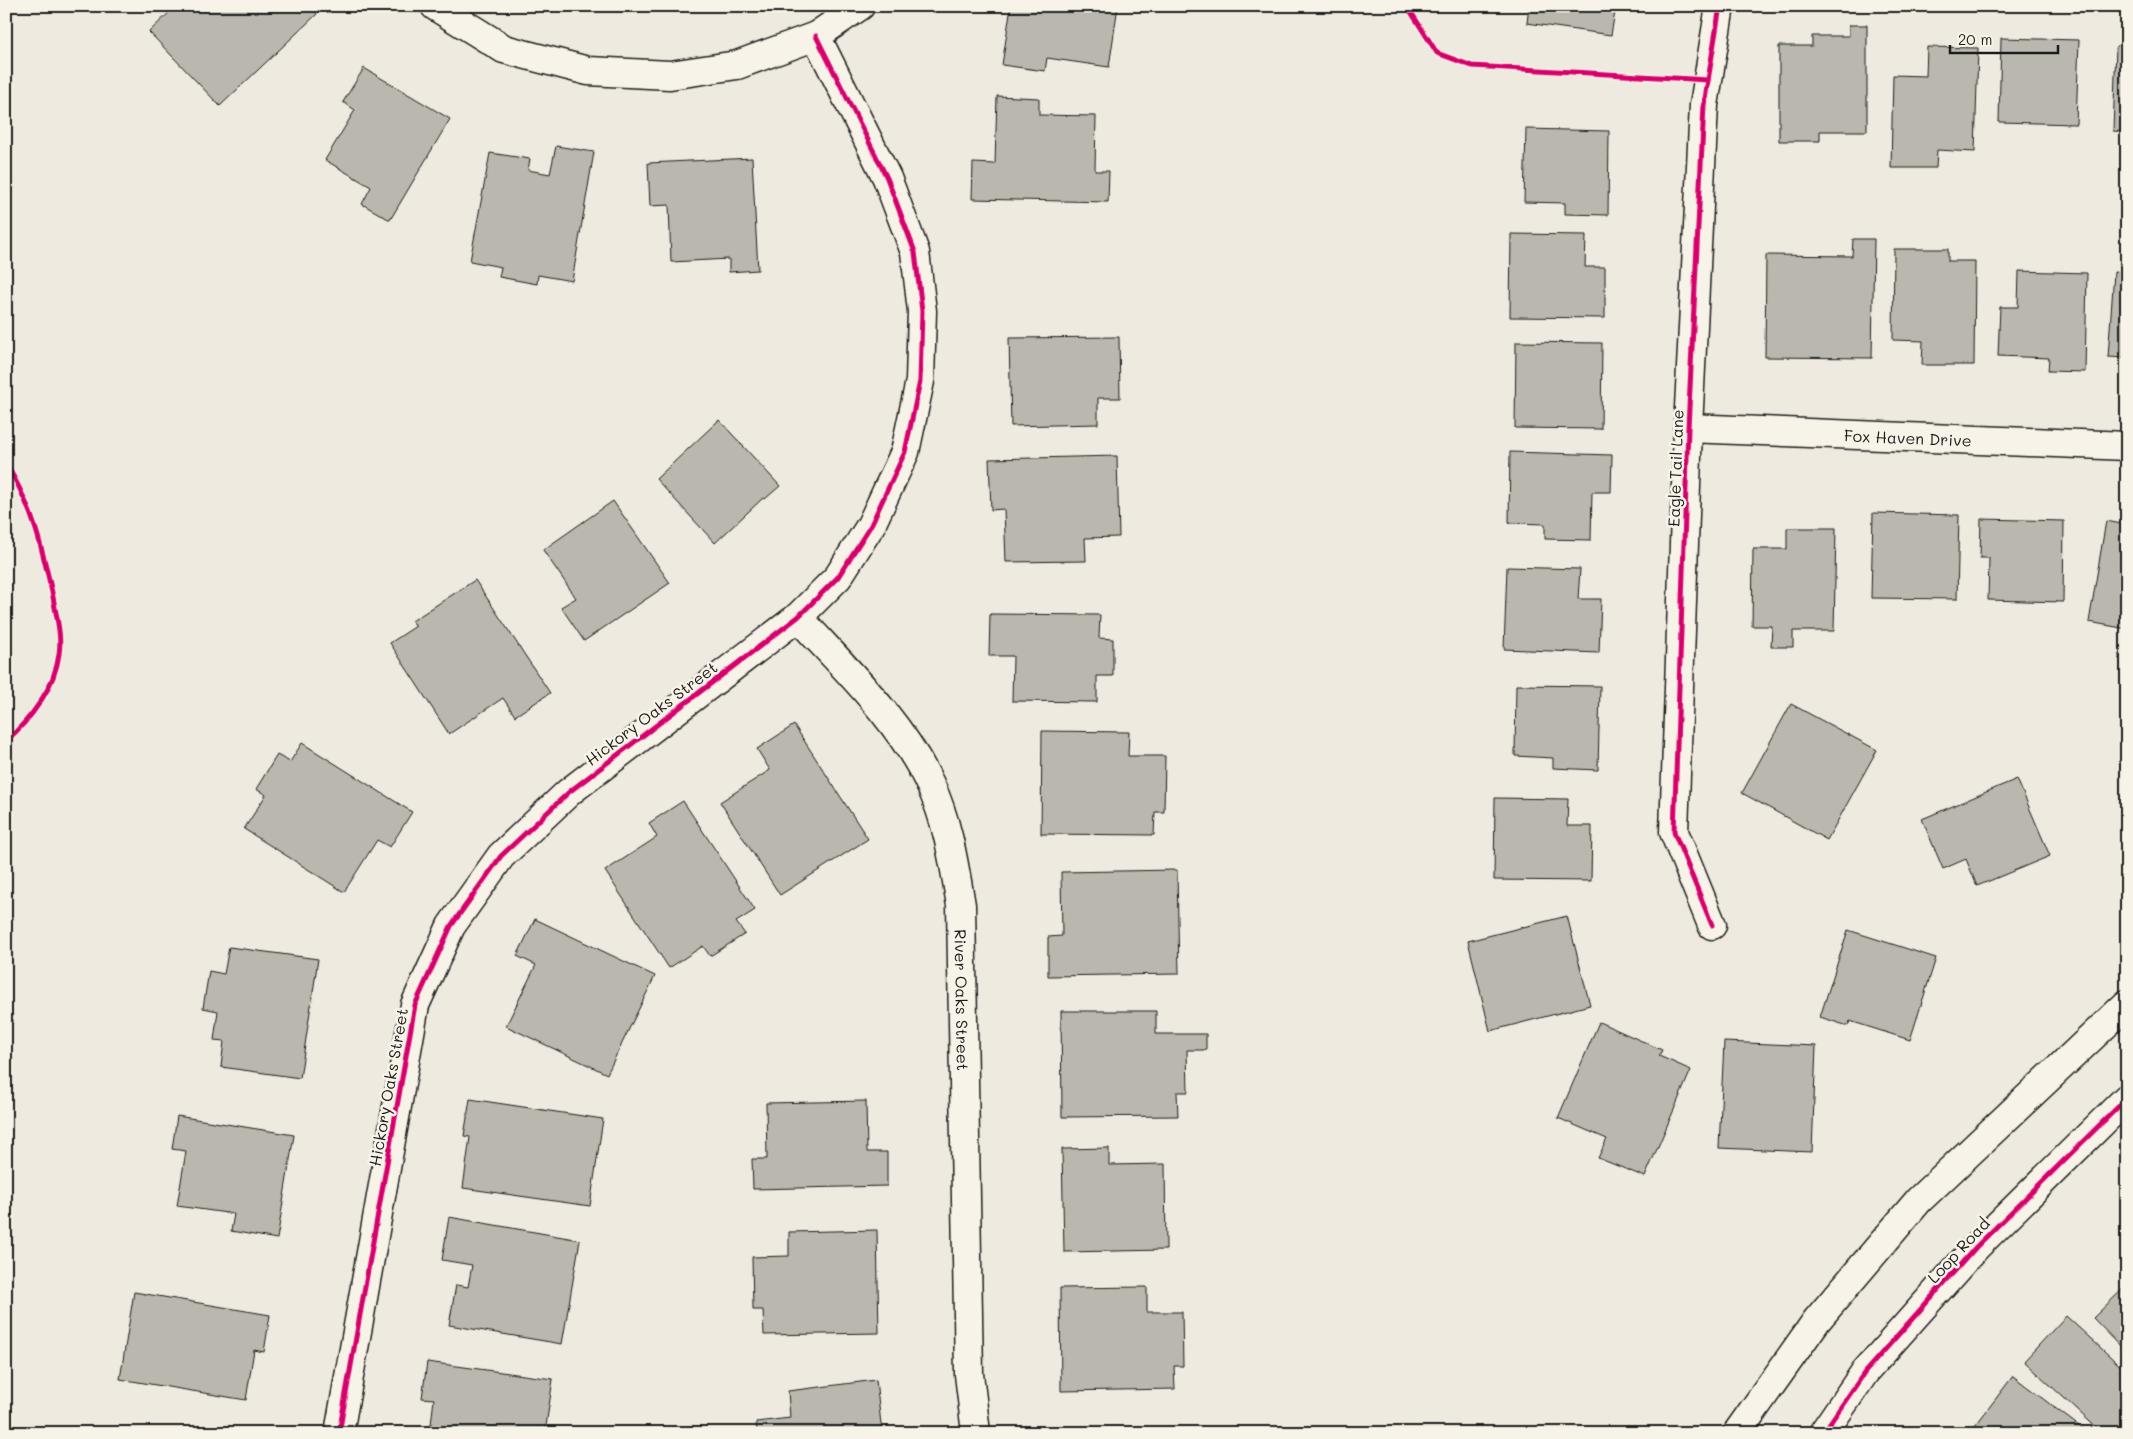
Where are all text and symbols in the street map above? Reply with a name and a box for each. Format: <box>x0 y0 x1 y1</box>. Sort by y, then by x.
scale bar <box>1950 22 2058 54</box>
text: 20 m <box>1958 29 1992 49</box>
street label: Eagle Tail Lane <box>1662 409 1688 527</box>
street label: Fox Haven Drive <box>1844 424 1972 450</box>
street label: Hickory Oaks Street <box>581 656 721 770</box>
street label: River Oaks Street <box>951 929 974 1071</box>
street label: Hickory Oaks Street <box>364 1006 412 1168</box>
street label: Loop Road <box>1922 1213 1994 1287</box>

